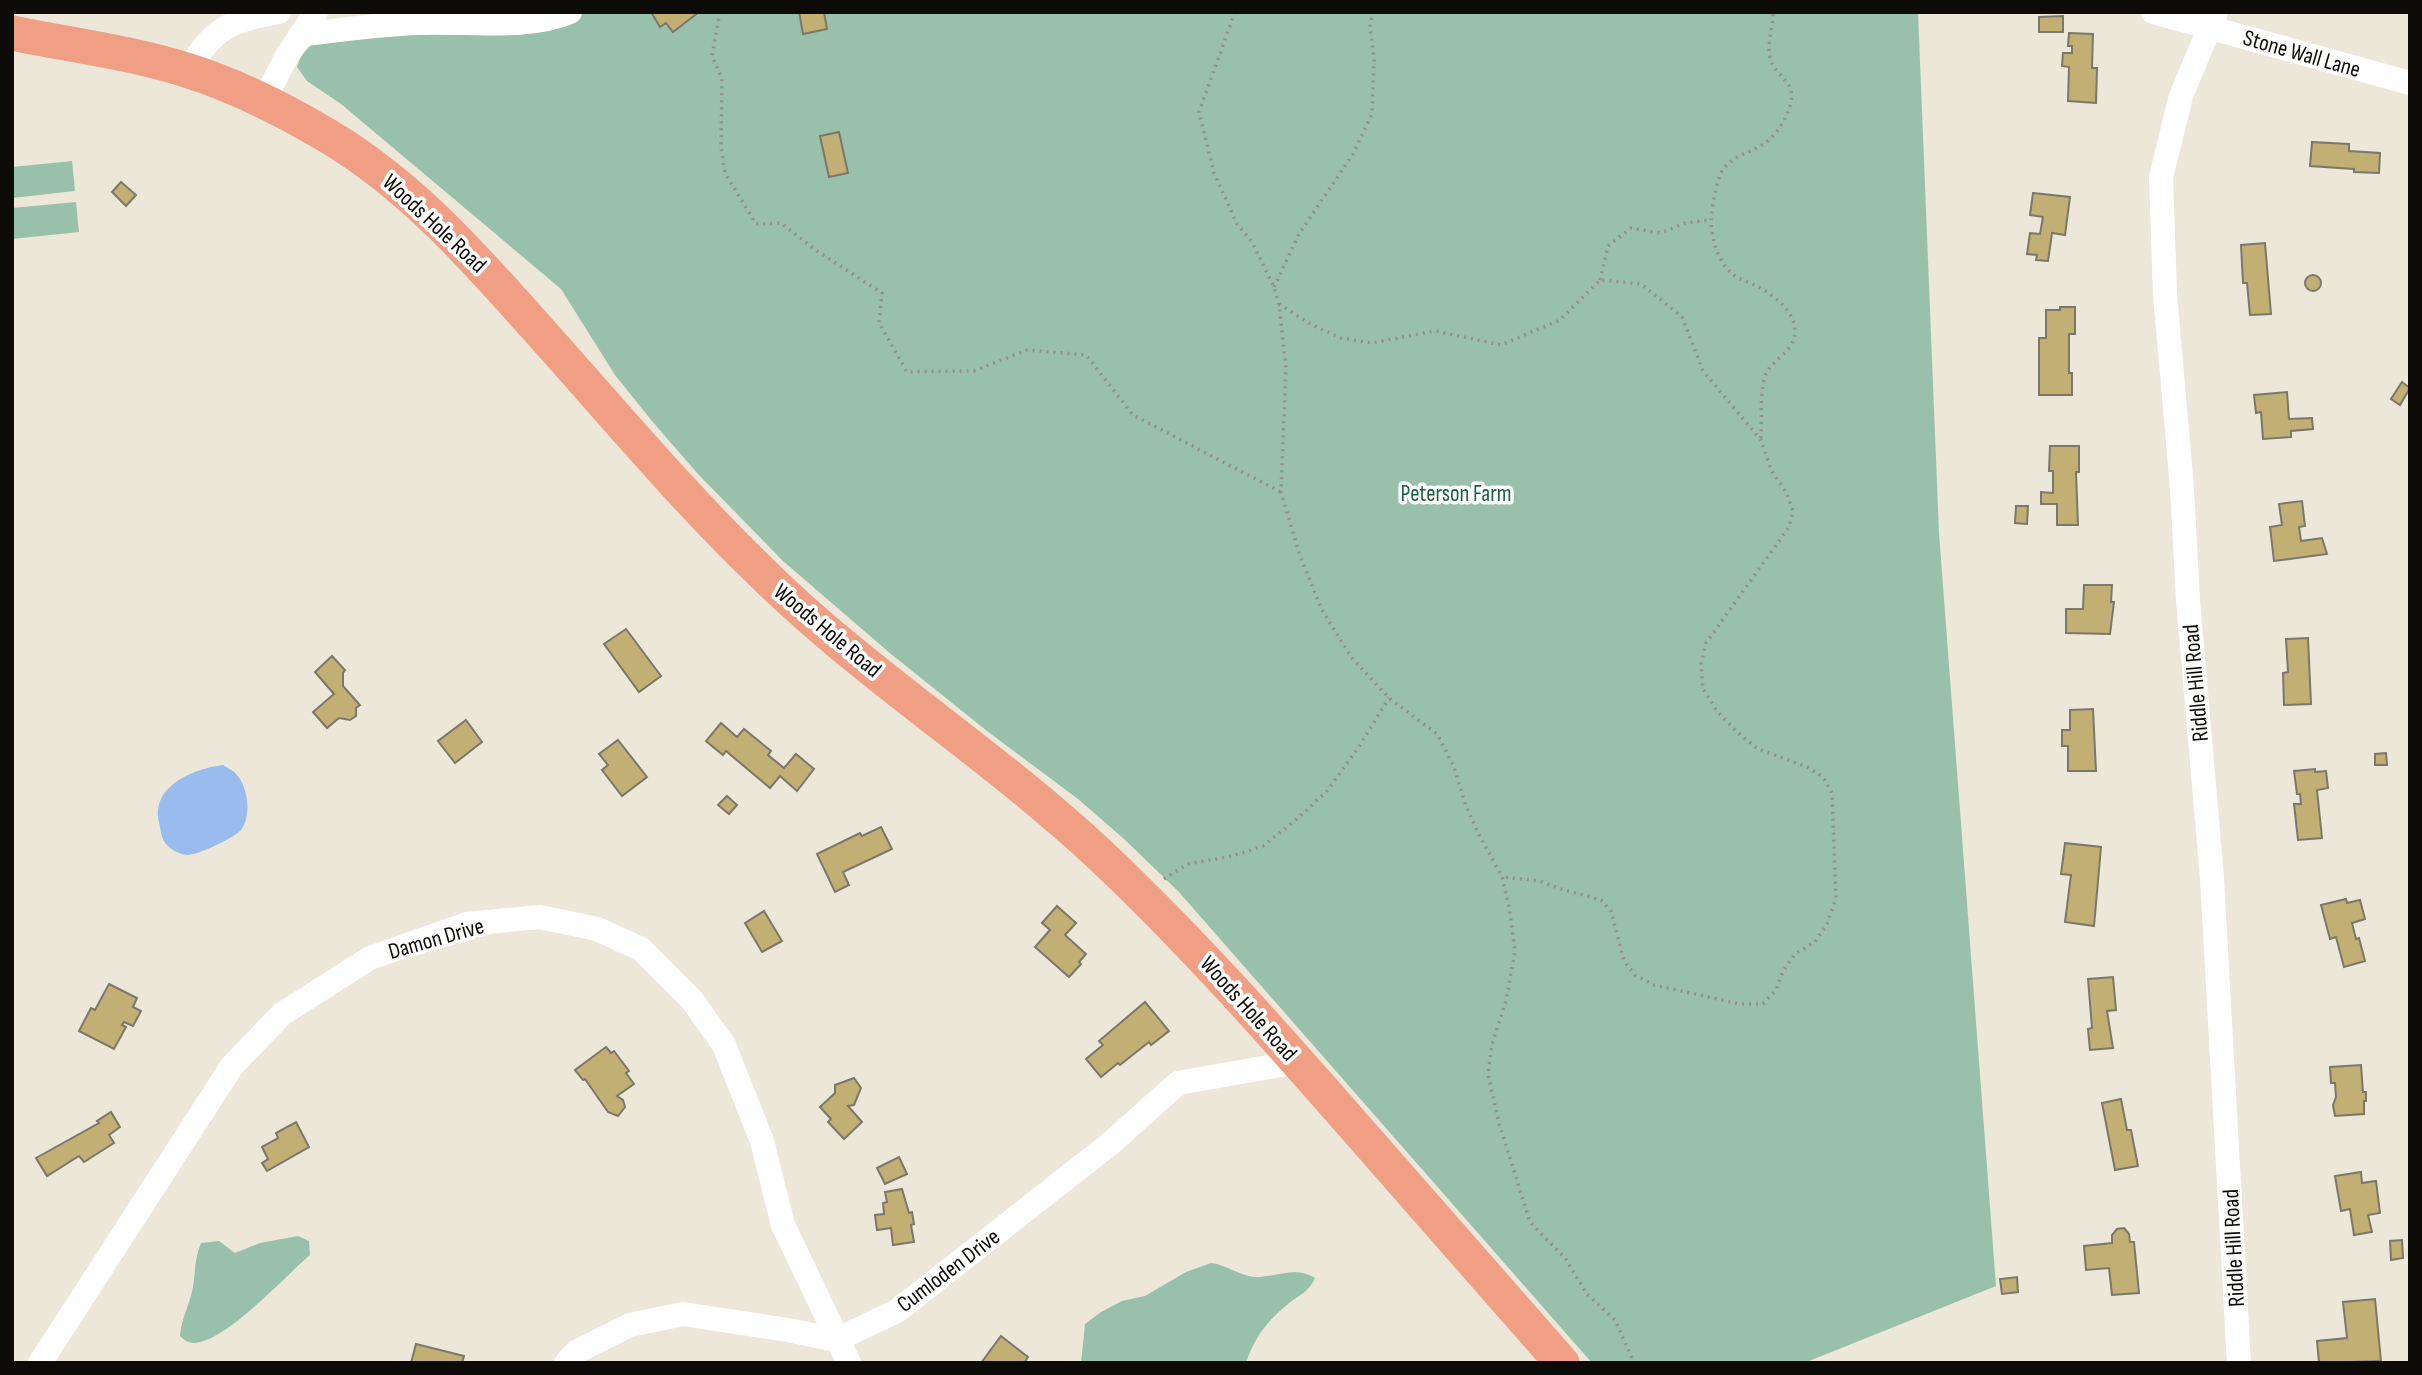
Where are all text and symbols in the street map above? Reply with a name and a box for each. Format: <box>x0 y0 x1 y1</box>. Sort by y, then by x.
street label: Stone Wall Lane <box>2240 24 2364 84</box>
street label: Woods Hole Road <box>377 169 492 279</box>
park label: Peterson Farm <box>1400 480 1512 508</box>
street label: Woods Hole Road <box>768 578 887 684</box>
street label: Riddle Hill Road <box>2177 623 2215 743</box>
street label: Damon Drive <box>385 912 487 966</box>
street label: Woods Hole Road <box>1194 950 1303 1067</box>
street label: Riddle Hill Road <box>2217 1188 2251 1307</box>
street label: Cumloden Drive <box>892 1223 1006 1319</box>

